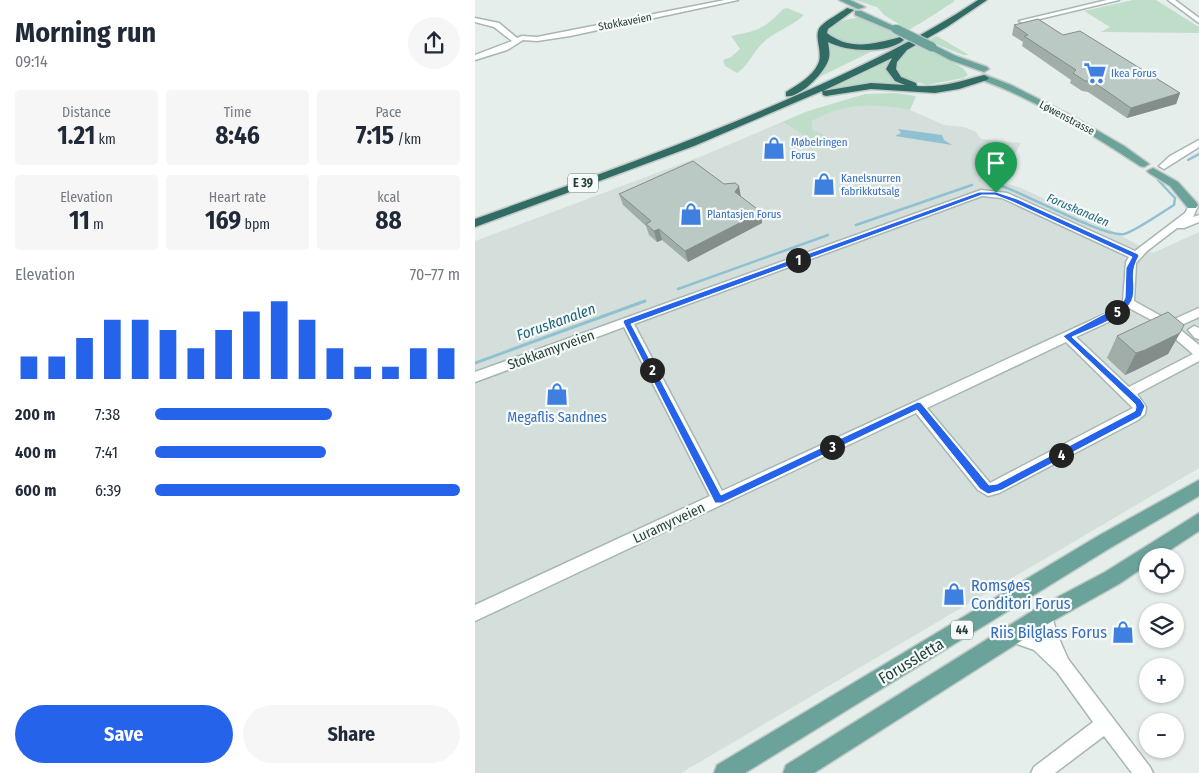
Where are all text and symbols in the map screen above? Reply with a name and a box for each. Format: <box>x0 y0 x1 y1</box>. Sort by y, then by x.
street label: Stokkaveien <box>597 10 653 34</box>
text: Morning run <box>15 16 156 49</box>
button: share <box>408 17 460 69</box>
text: 09:14 <box>15 52 48 71</box>
supermarket icon: Ikea Forus <box>1082 60 1108 86</box>
place label: Ikea Forus <box>1111 67 1157 80</box>
street label: Løwenstrasse <box>1037 98 1097 138</box>
text: Distance <box>62 104 111 121</box>
text: Time <box>224 104 251 121</box>
text: Pace <box>375 104 402 121</box>
text: 1.21 <box>57 121 95 151</box>
text: 8:46 <box>215 121 260 151</box>
text: 7:15 <box>356 121 394 151</box>
text: km <box>95 131 116 148</box>
text: /km <box>394 131 421 148</box>
shop icon: Møbelringen Forus <box>761 135 787 161</box>
place label: Møbelringen Forus <box>791 136 847 162</box>
pin <box>975 142 1017 193</box>
icon: arrive <box>982 149 1010 177</box>
shop icon: Kanelsnurren fabrikkutsalg <box>811 171 837 197</box>
place label: Kanelsnurren fabrikkutsalg <box>841 172 901 198</box>
road number: E 39 <box>568 174 598 192</box>
text: Elevation <box>60 189 113 206</box>
text: Heart rate <box>209 189 266 206</box>
text: kcal <box>377 189 400 206</box>
water label: Foruskanalen <box>1045 191 1111 229</box>
shop icon: Plantasjen Forus <box>678 201 704 227</box>
text: 11 <box>69 206 90 236</box>
text: 169 <box>205 206 241 236</box>
text: 88 <box>375 206 402 236</box>
place label: Plantasjen Forus <box>707 208 782 221</box>
text: m <box>90 216 104 233</box>
text: bpm <box>241 216 270 233</box>
pin: 1 <box>785 248 811 272</box>
text: 1 <box>796 252 801 269</box>
text: Elevation <box>15 265 75 284</box>
text: 70–77 m <box>410 265 460 284</box>
water label: Foruskanalen <box>514 299 598 345</box>
pin: 5 <box>1105 300 1129 324</box>
text: 5 <box>1114 304 1121 321</box>
street label: Stokkamyrveien <box>505 326 597 374</box>
pin: 2 <box>639 358 665 382</box>
text: 2 <box>649 362 656 379</box>
shop icon: Megaflis Sandnes <box>544 381 570 407</box>
text: 200 m <box>15 405 55 424</box>
text: 7:38 <box>95 405 120 424</box>
place label: Megaflis Sandnes <box>507 409 607 426</box>
pin: 3 <box>819 434 845 460</box>
text: 3 <box>829 439 836 456</box>
pin: 4 <box>1049 442 1073 468</box>
text: 400 m <box>15 443 56 462</box>
text: 7:41 <box>95 443 118 462</box>
text: 4 <box>1058 447 1065 464</box>
text: 600 m <box>15 481 56 500</box>
text: 6:39 <box>95 481 121 500</box>
street label: Luramyrveien <box>630 499 708 547</box>
map controls <box>1139 548 1184 758</box>
button: locate <box>1139 548 1184 593</box>
place label: Romsøes Conditori Forus <box>971 576 1071 613</box>
shop icon: Romsøes Conditori Forus <box>941 581 967 607</box>
button: layers <box>1139 603 1184 648</box>
shop icon: Riis Bilglass Forus <box>1110 619 1136 645</box>
road number: 44 <box>951 620 973 640</box>
place label: Riis Bilglass Forus <box>990 623 1107 642</box>
street label: Forussletta <box>875 634 947 688</box>
button: + <box>1139 658 1184 703</box>
button: Save <box>15 705 233 763</box>
button: Share <box>243 705 460 763</box>
button: − <box>1139 713 1184 758</box>

